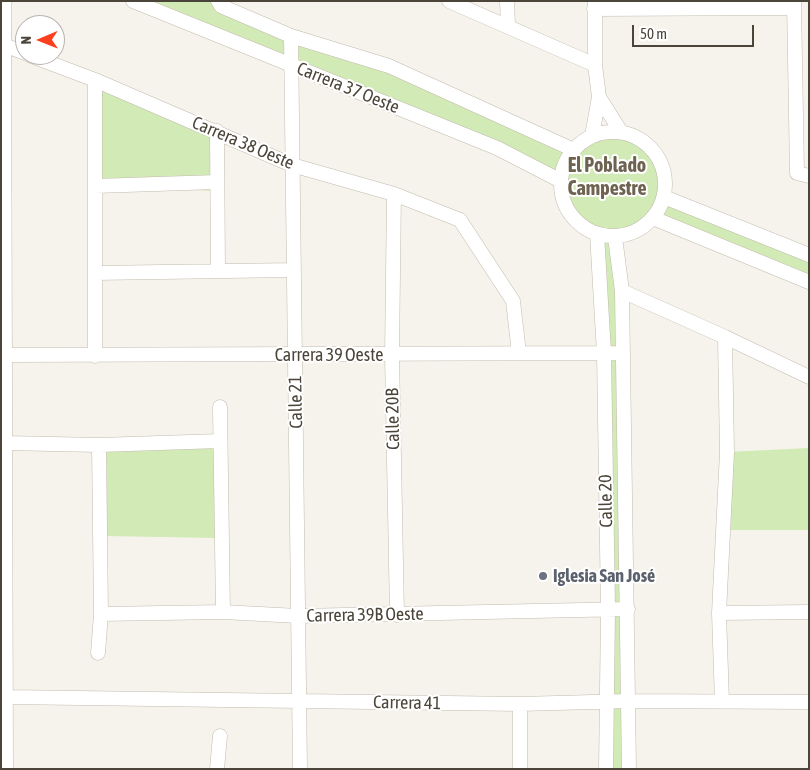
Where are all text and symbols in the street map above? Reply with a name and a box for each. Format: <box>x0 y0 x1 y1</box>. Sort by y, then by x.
north arrow <box>15 15 65 65</box>
scale bar <box>635 15 758 47</box>
text: 50 m <box>640 25 667 42</box>
text: N <box>18 36 34 45</box>
street label: Carrera 37 Oeste <box>294 58 402 118</box>
street label: Carrera 38 Oeste <box>189 112 297 174</box>
district label: El Poblado Campestre <box>567 154 647 201</box>
street label: Carrera 39 Oeste <box>275 344 383 366</box>
street label: Calle 21 <box>285 375 307 429</box>
street label: Calle 20B <box>382 388 404 450</box>
street label: Calle 20 <box>595 474 617 528</box>
place label: Iglesia San José <box>553 565 655 587</box>
marker: Iglesia San José <box>537 570 549 582</box>
street label: Carrera 39B Oeste <box>306 603 424 627</box>
street label: Carrera 41 <box>373 692 441 714</box>

